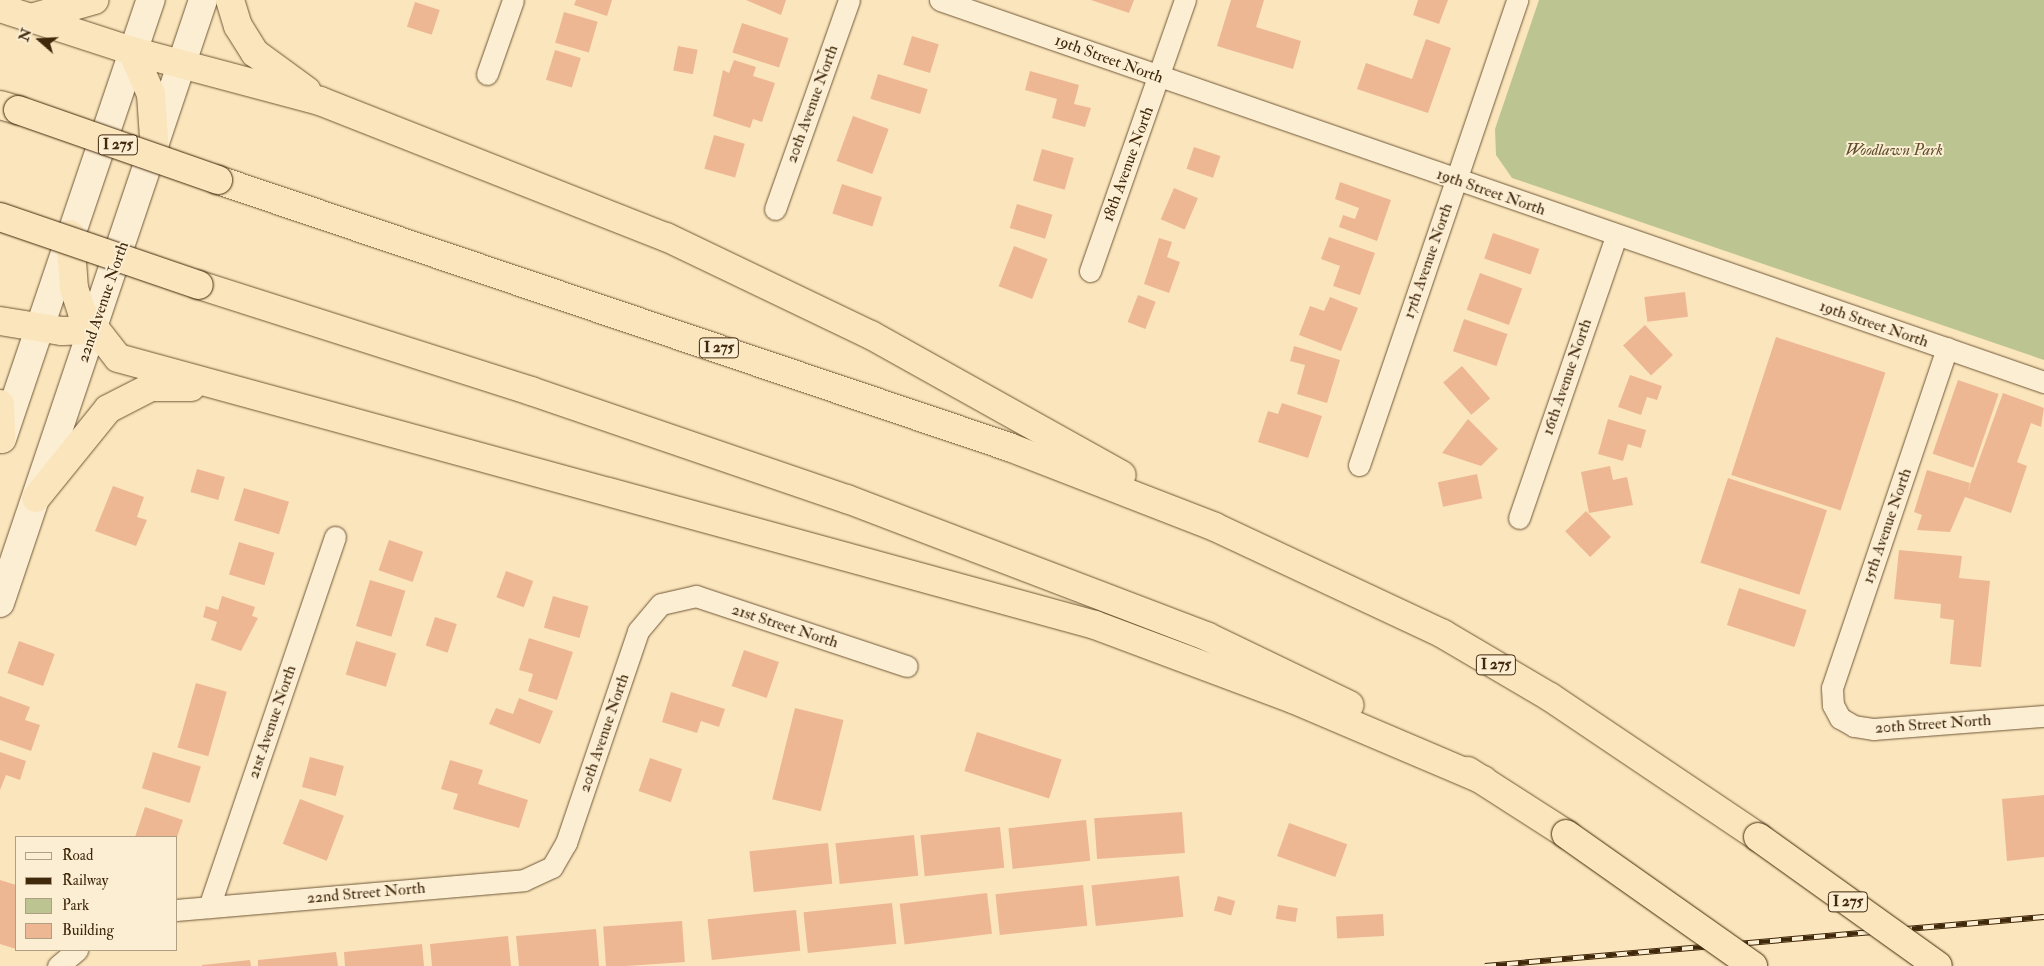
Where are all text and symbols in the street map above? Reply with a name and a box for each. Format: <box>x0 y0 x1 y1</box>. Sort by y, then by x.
north arrow <box>15 15 65 65</box>
text: N <box>15 26 35 44</box>
street label: 19th Street North <box>1052 30 1166 88</box>
street label: 20th Avenue North <box>782 42 842 166</box>
street label: 18th Avenue North <box>1098 104 1158 224</box>
road number: I 275 <box>97 132 139 158</box>
park label: Woodlawn Park <box>1845 140 1943 160</box>
street label: 19th Street North <box>1434 164 1548 220</box>
street label: 17th Avenue North <box>1399 201 1457 321</box>
street label: 22nd Avenue North <box>73 239 133 365</box>
street label: 19th Street North <box>1817 296 1931 352</box>
street label: 16th Avenue North <box>1538 316 1596 438</box>
road number: I 275 <box>698 336 740 360</box>
street label: 15th Avenue North <box>1858 466 1916 586</box>
street label: 21st Street North <box>729 600 841 652</box>
road number: I 275 <box>1475 652 1517 678</box>
street label: 21st Avenue North <box>244 663 300 781</box>
street label: 20th Avenue North <box>575 671 633 795</box>
street label: 20th Street North <box>1874 710 1992 738</box>
legend <box>15 836 178 951</box>
text: Road <box>62 846 93 865</box>
text: Railway <box>62 871 108 890</box>
street label: 22nd Street North <box>306 878 426 908</box>
road number: I 275 <box>1827 890 1869 914</box>
text: Park <box>62 896 89 915</box>
text: Building <box>62 921 114 940</box>

